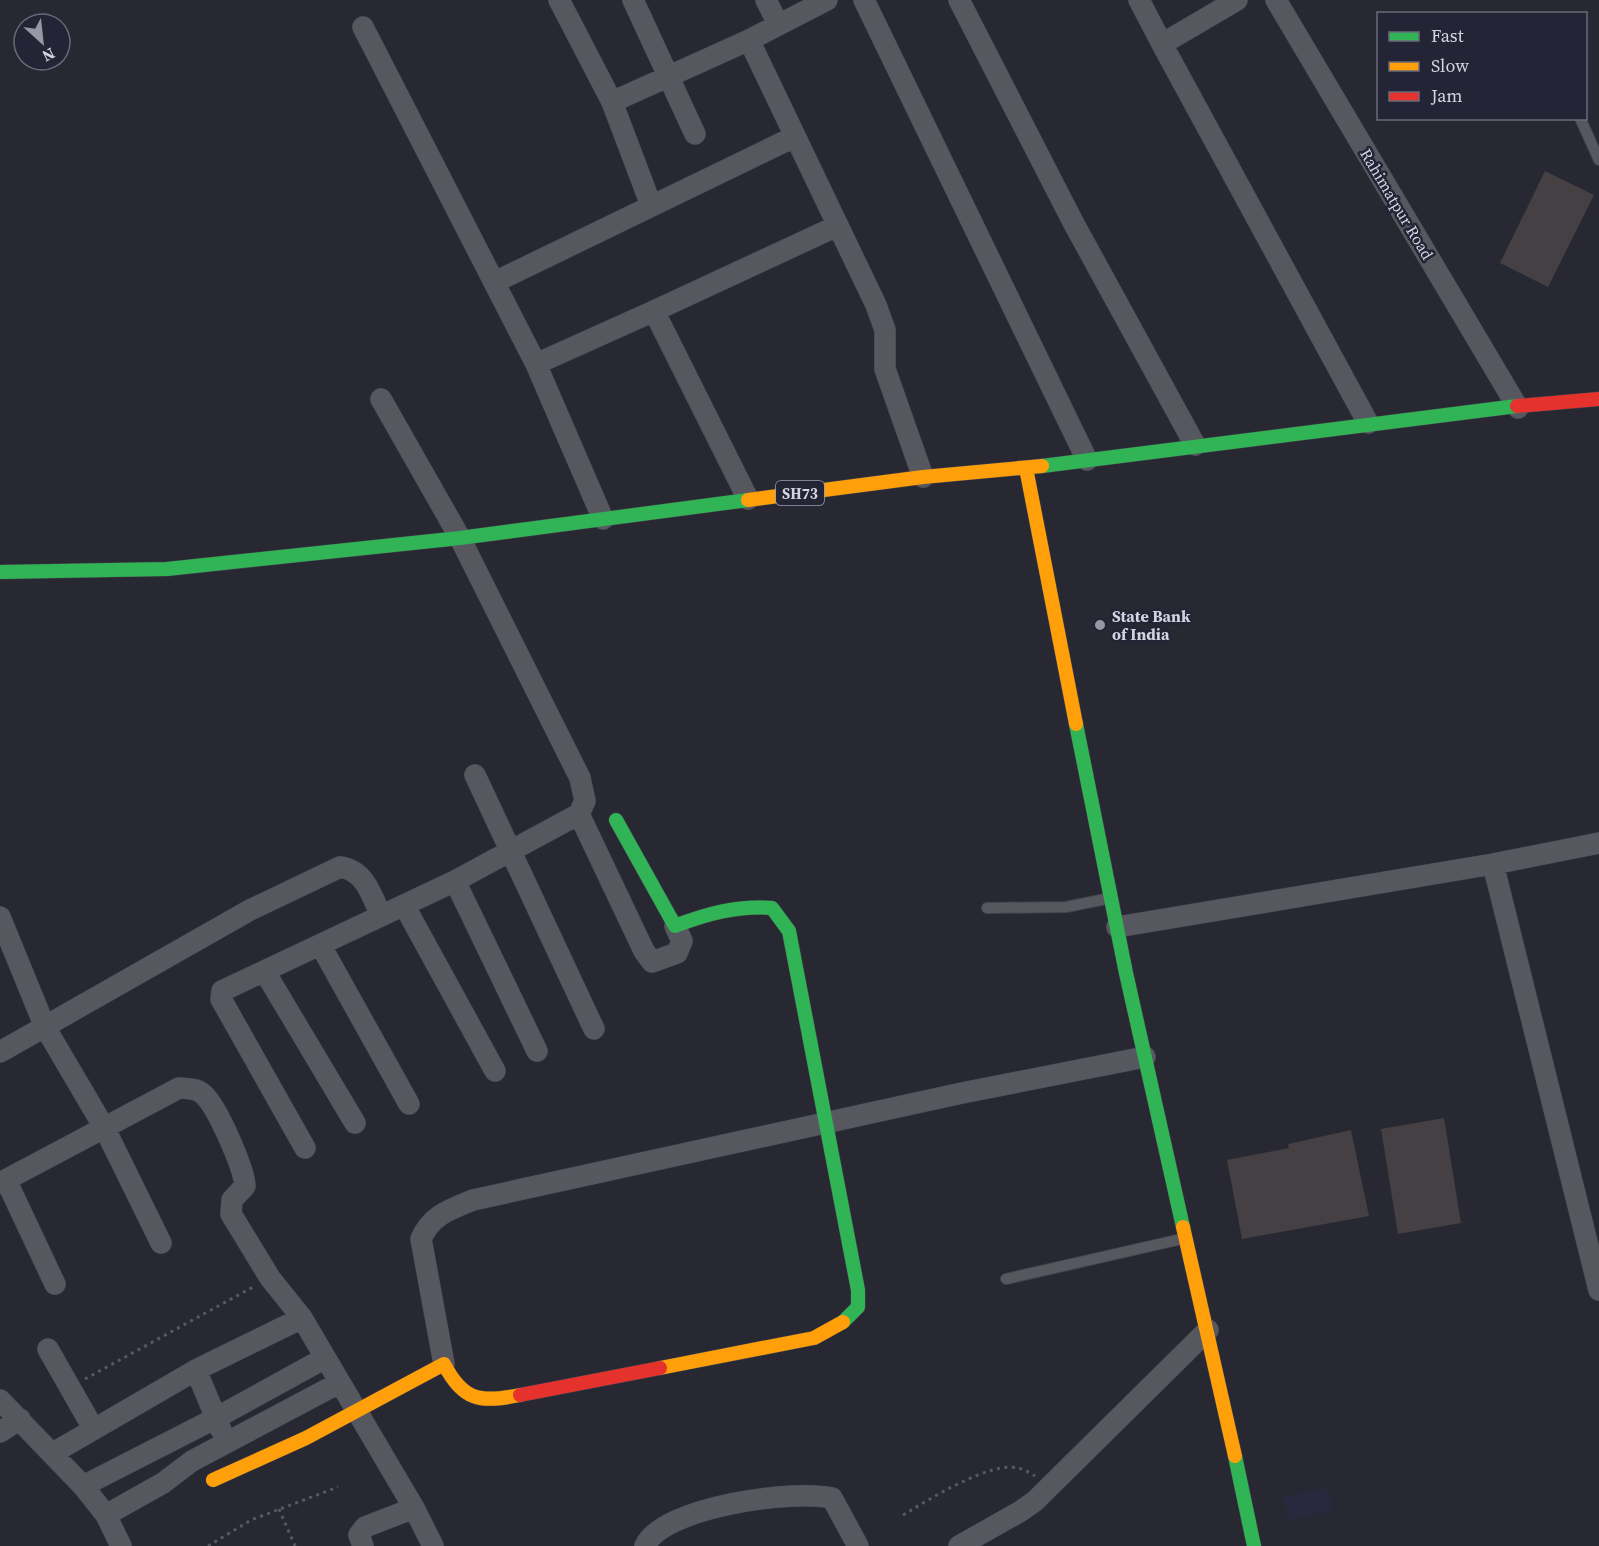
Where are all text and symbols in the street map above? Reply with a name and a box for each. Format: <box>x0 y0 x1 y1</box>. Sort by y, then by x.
north arrow <box>12 12 72 72</box>
legend <box>1377 12 1587 120</box>
text: Fast <box>1431 23 1464 48</box>
text: N <box>38 43 59 68</box>
text: Slow <box>1431 53 1469 78</box>
text: Jam <box>1430 83 1463 108</box>
street label: Rahimatpur Road <box>1355 144 1439 264</box>
road number: SH73 <box>776 481 824 505</box>
place label: State Bank of India <box>1112 605 1191 645</box>
marker: State Bank of India <box>1093 618 1107 632</box>

